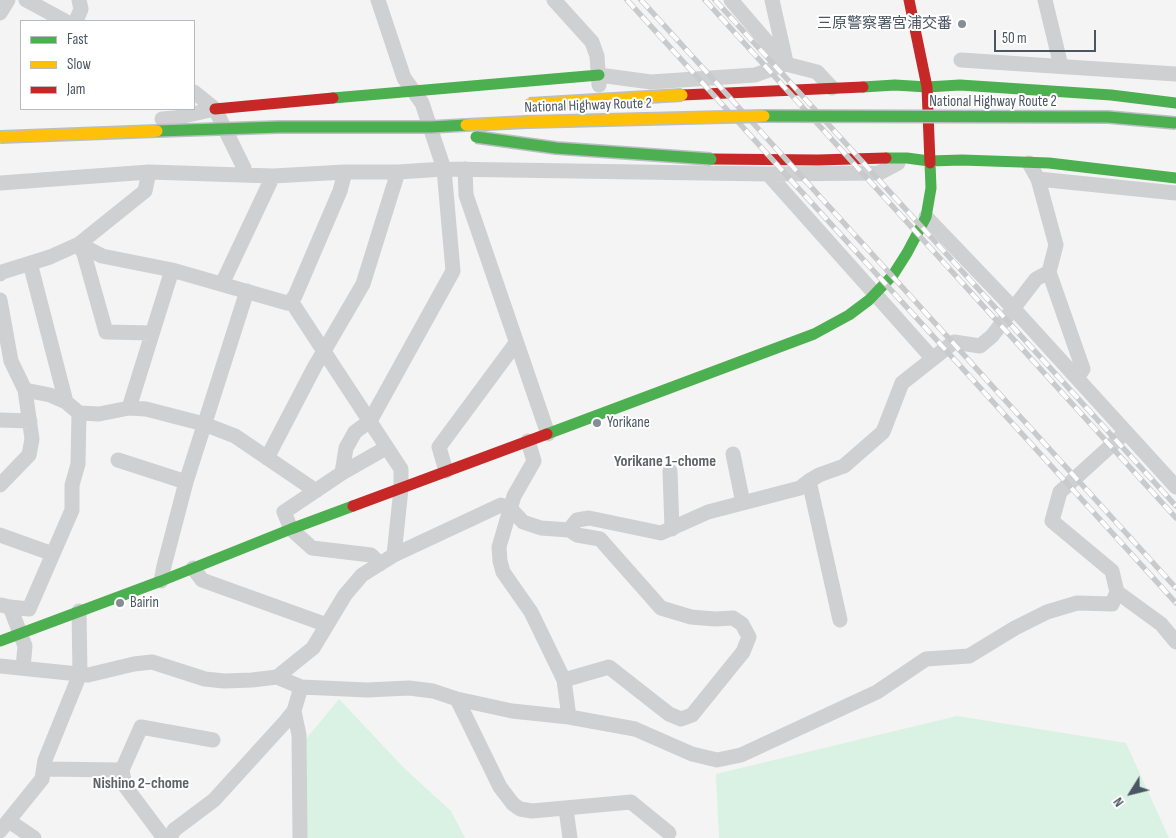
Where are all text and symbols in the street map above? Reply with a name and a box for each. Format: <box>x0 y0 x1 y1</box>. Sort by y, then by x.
place label: 三原警察署宮浦交番 <box>817 15 952 33</box>
marker: 三原警察署宮浦交番 <box>956 18 968 30</box>
legend <box>20 20 195 110</box>
scale bar <box>996 20 1098 52</box>
text: 50 m <box>1002 29 1027 48</box>
text: Fast <box>67 30 88 49</box>
text: Slow <box>67 55 91 74</box>
text: Jam <box>67 80 85 99</box>
street label: National Highway Route 2 <box>929 93 1057 111</box>
street label: National Highway Route 2 <box>524 95 652 117</box>
place label: Yorikane <box>607 414 650 432</box>
marker: Yorikane <box>591 417 603 429</box>
district label: Yorikane 1-chome <box>614 452 716 472</box>
place label: Bairin <box>130 594 159 612</box>
marker: Bairin <box>114 597 126 609</box>
north arrow <box>1106 768 1156 818</box>
district label: Nishino 2-chome <box>93 774 189 794</box>
text: N <box>1109 794 1128 810</box>

